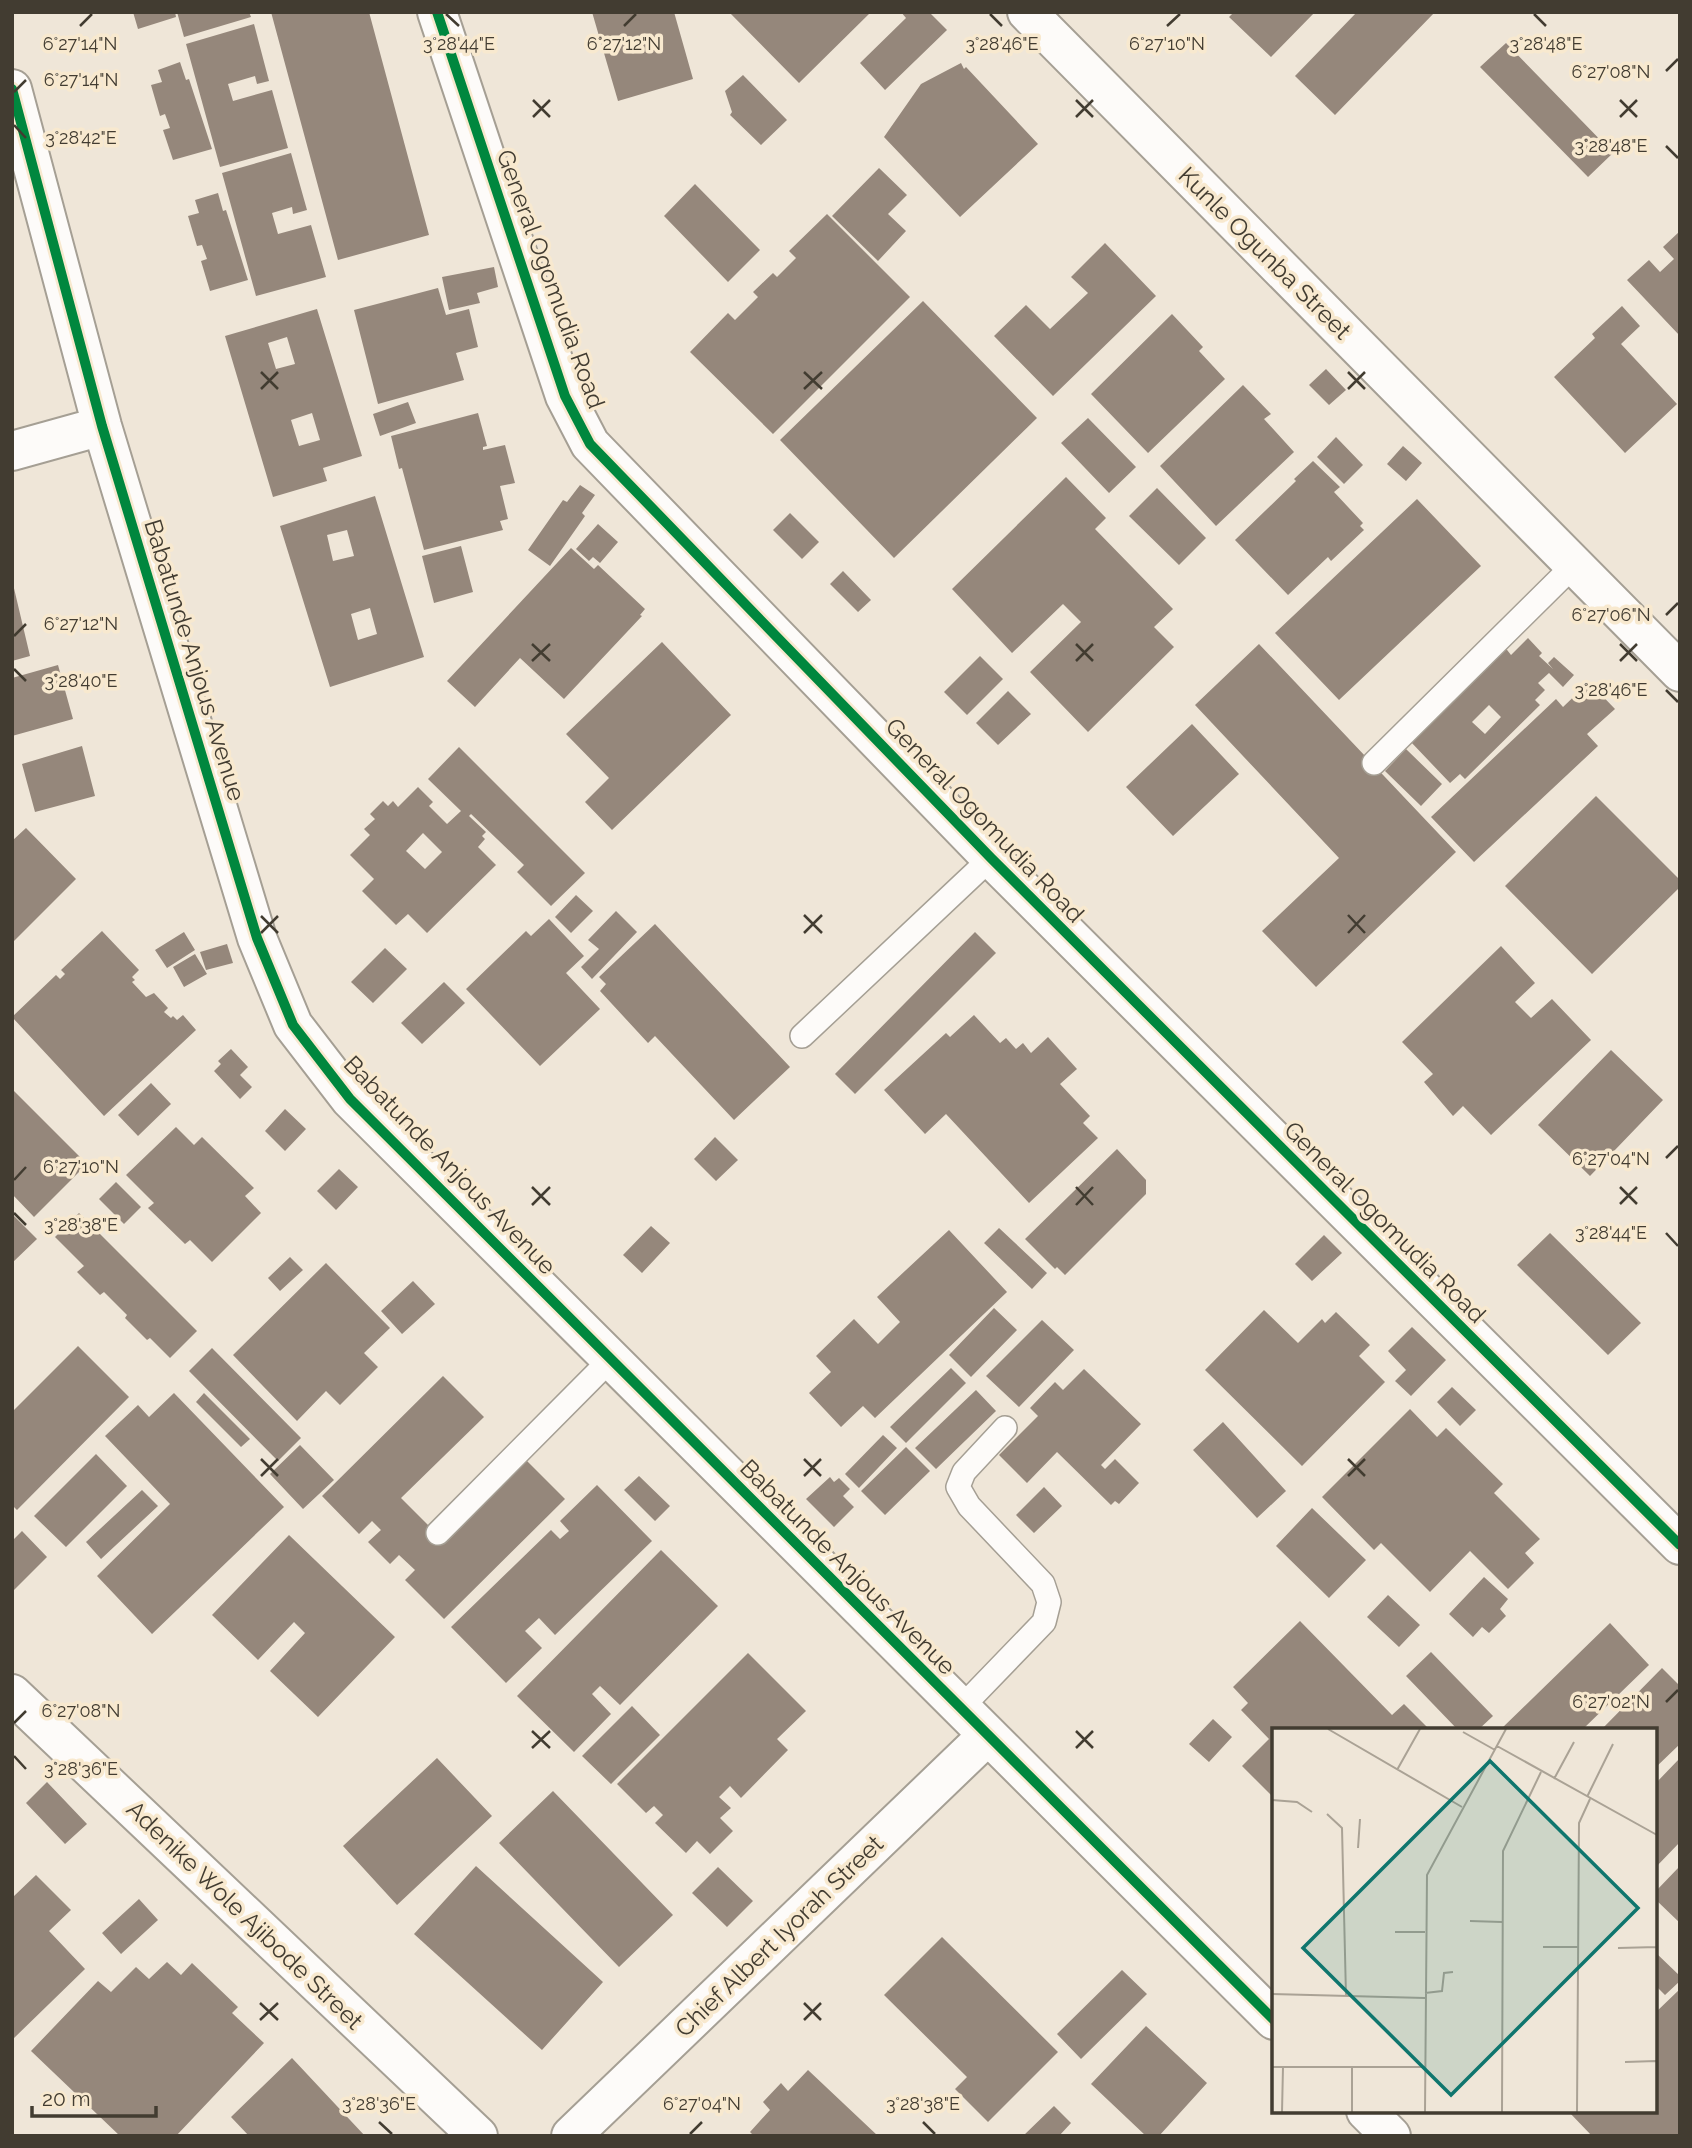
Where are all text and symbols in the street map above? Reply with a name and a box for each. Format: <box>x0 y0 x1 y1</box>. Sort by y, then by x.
text: 6°27'14"N <box>43 33 117 54</box>
text: 3°28'44"E <box>423 33 495 54</box>
text: 6°27'12"N <box>587 33 661 54</box>
text: 3°28'46"E <box>965 33 1039 54</box>
text: 6°27'10"N <box>1129 33 1205 54</box>
text: 3°28'48"E <box>1510 33 1582 54</box>
text: 6°27'08"N <box>1572 61 1650 82</box>
text: 6°27'14"N <box>44 69 118 90</box>
text: 3°28'42"E <box>45 127 117 148</box>
text: 3°28'48"E <box>1575 135 1647 156</box>
street label: General Ogomudia Road <box>491 146 611 412</box>
street label: Kunle Ogunba Street <box>1173 161 1357 345</box>
street label: Babatunde Anjous Avenue <box>138 516 252 804</box>
text: 6°27'06"N <box>1571 604 1651 625</box>
text: 6°27'12"N <box>44 613 118 634</box>
text: 3°28'40"E <box>44 670 118 691</box>
text: 3°28'46"E <box>1574 679 1648 700</box>
street label: General Ogomudia Road <box>880 712 1090 928</box>
street label: Babatunde Anjous Avenue <box>338 1050 562 1280</box>
street label: General Ogomudia Road <box>1278 1115 1492 1329</box>
text: 6°27'04"N <box>1572 1148 1650 1169</box>
text: 6°27'10"N <box>43 1156 119 1177</box>
text: 3°28'38"E <box>44 1214 118 1235</box>
text: 3°28'44"E <box>1575 1222 1647 1243</box>
street label: Babatunde Anjous Avenue <box>734 1453 962 1681</box>
text: 6°27'02"N <box>1572 1691 1650 1712</box>
text: 6°27'08"N <box>42 1700 120 1721</box>
inset map <box>1272 1728 1657 2113</box>
text: 3°28'36"E <box>44 1758 118 1779</box>
street label: Adenike Wole Ajibode Street <box>121 1794 369 2036</box>
street label: Chief Albert Iyorah Street <box>669 1829 889 2043</box>
scale bar <box>32 2074 156 2118</box>
text: 20 m <box>42 2086 90 2111</box>
text: 3°28'36"E <box>342 2093 416 2114</box>
text: 6°27'04"N <box>663 2093 741 2114</box>
text: 3°28'38"E <box>886 2093 960 2114</box>

